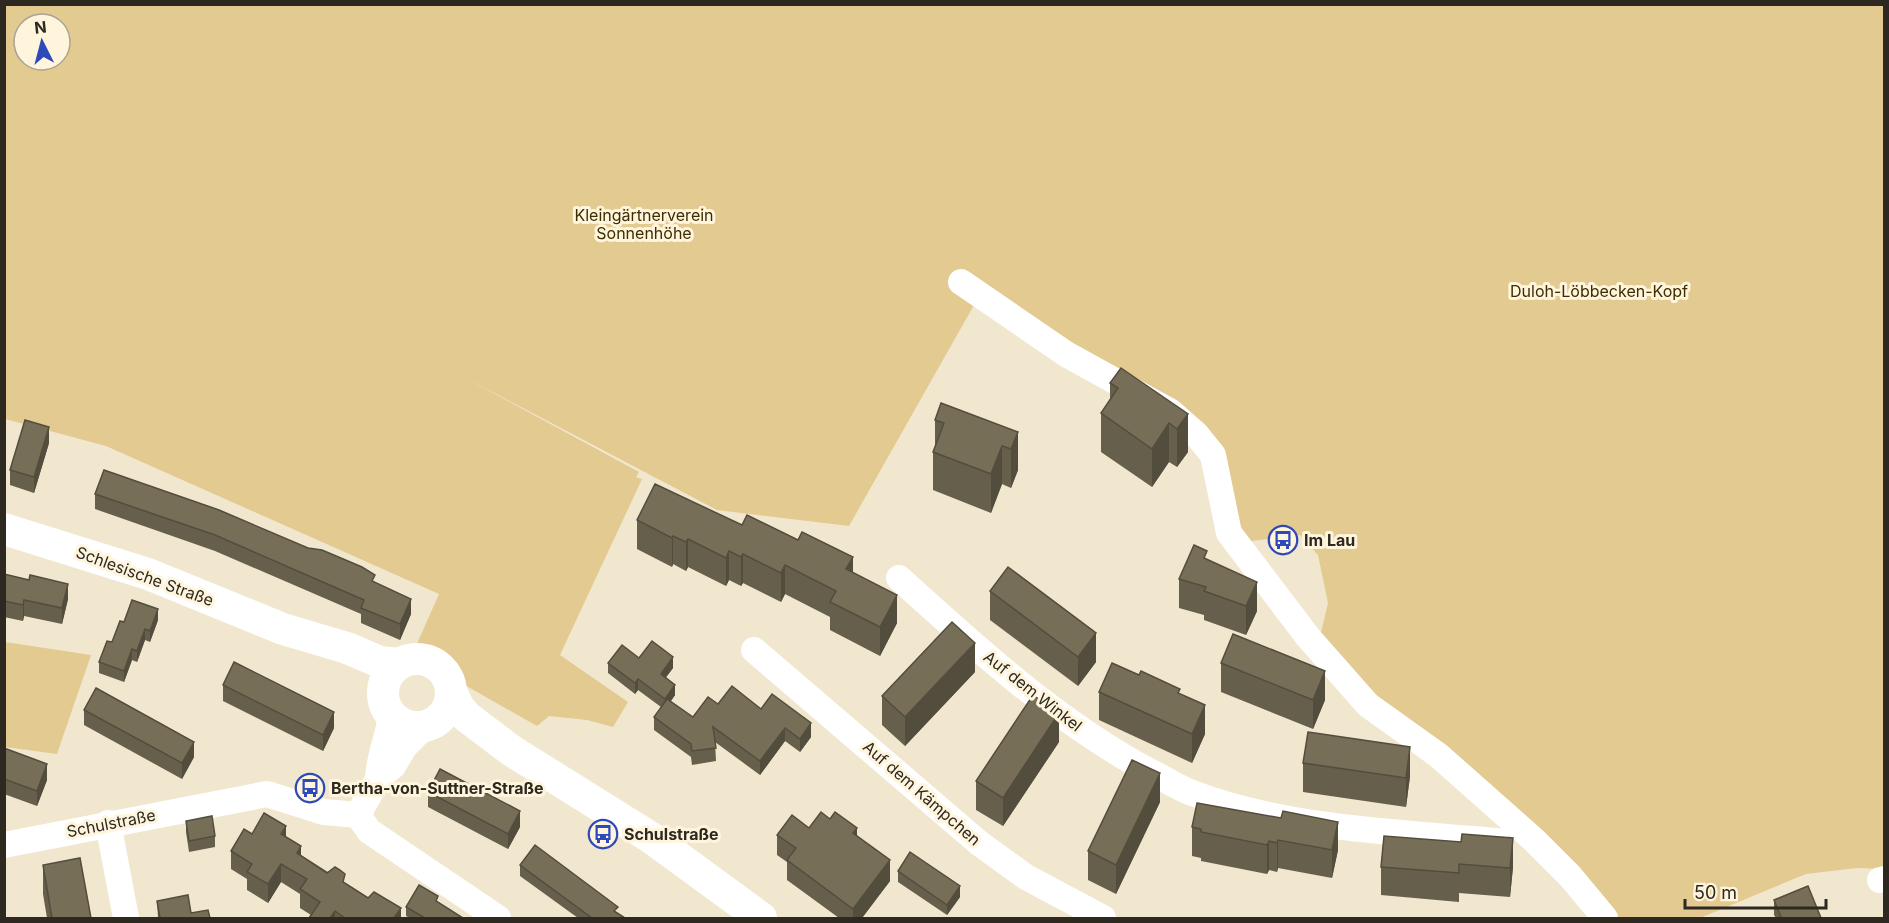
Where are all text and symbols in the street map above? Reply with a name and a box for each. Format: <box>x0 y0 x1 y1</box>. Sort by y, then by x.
north arrow <box>12 12 72 72</box>
text: N <box>33 16 48 38</box>
park label: Kleingärtnerverein Sonnenhöhe <box>574 205 714 243</box>
park label: Duloh-Löbbecken-Kopf <box>1510 281 1688 301</box>
bus stop icon: Im Lau <box>1267 524 1299 556</box>
place label: Im Lau <box>1304 530 1355 550</box>
street label: Schlesische Straße <box>73 542 217 610</box>
street label: Auf dem Winkel <box>980 646 1086 736</box>
street label: Auf dem Kämpchen <box>859 736 985 850</box>
bus stop icon: Bertha-von-Suttner-Straße <box>294 772 326 804</box>
place label: Bertha-von-Suttner-Straße <box>331 778 544 798</box>
street label: Schulstraße <box>65 805 157 841</box>
bus stop icon: Schulstraße <box>587 818 619 850</box>
place label: Schulstraße <box>624 824 719 844</box>
scale bar <box>1685 872 1826 910</box>
text: 50 m <box>1694 882 1737 903</box>

